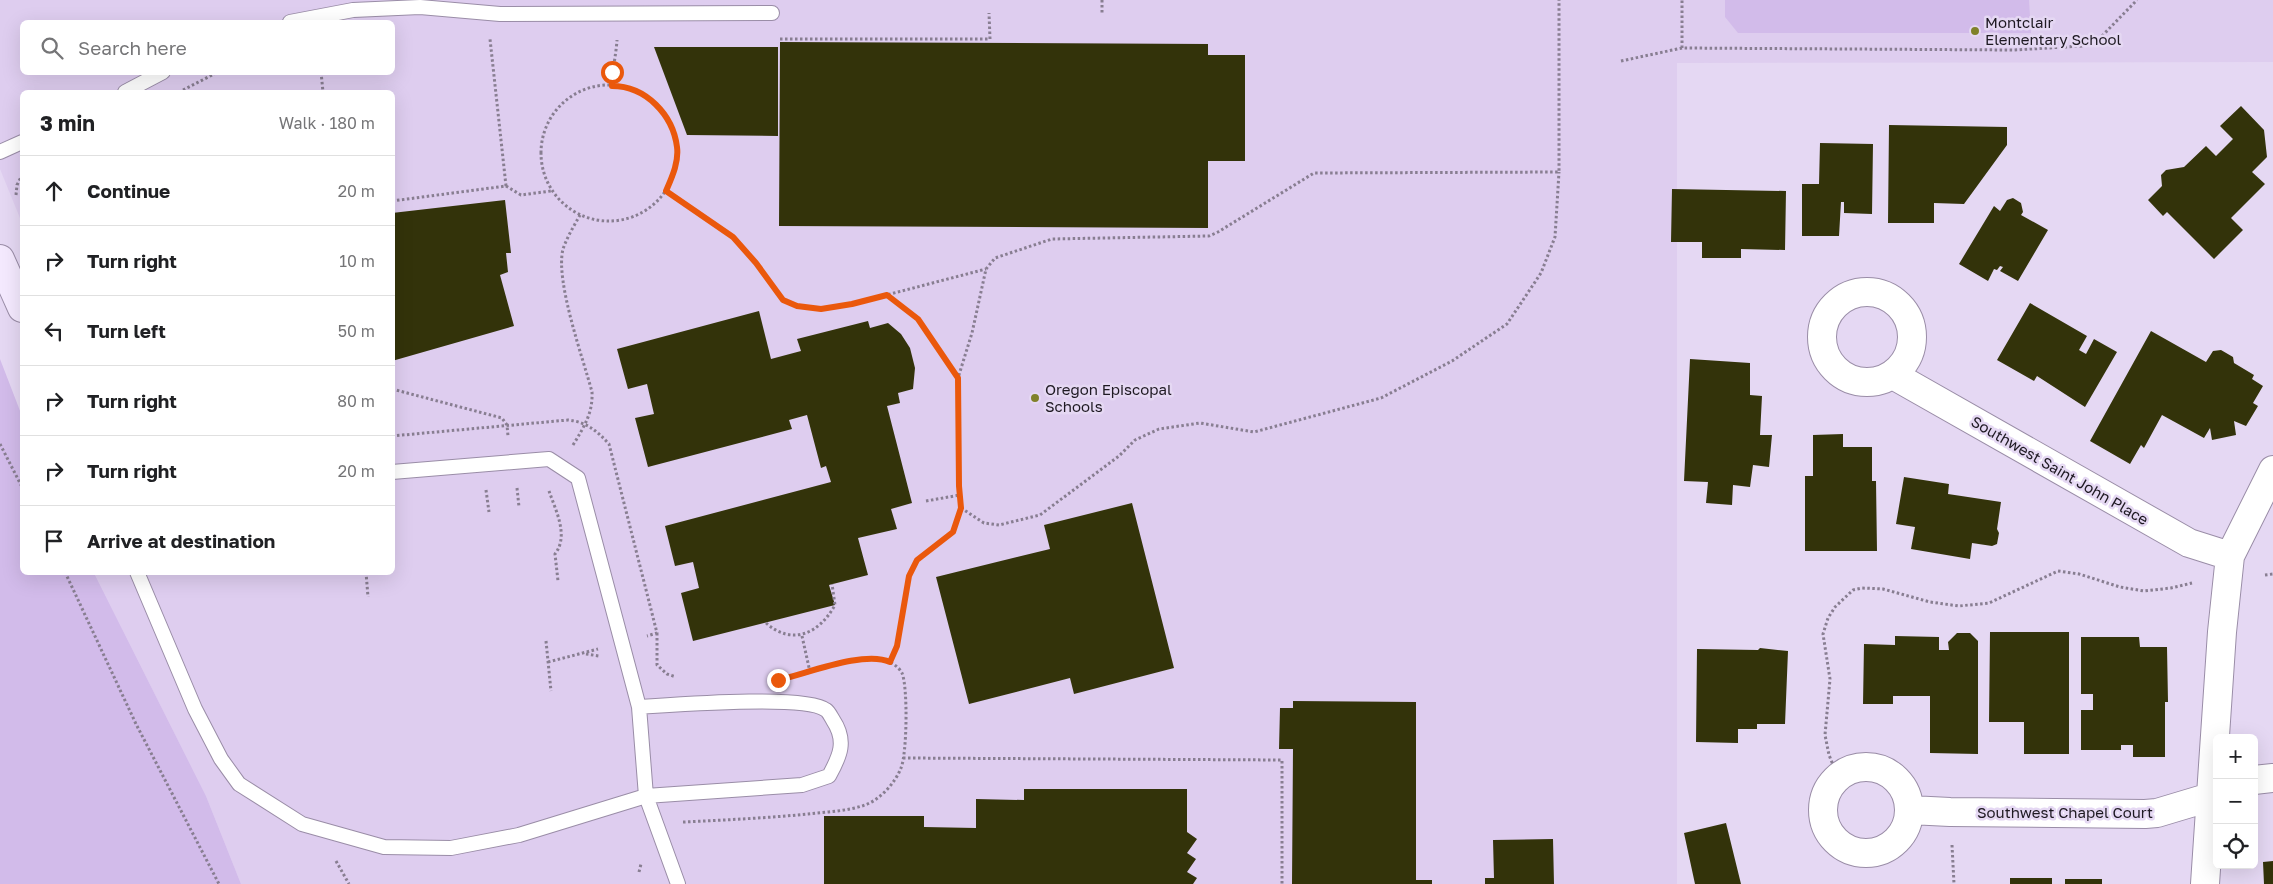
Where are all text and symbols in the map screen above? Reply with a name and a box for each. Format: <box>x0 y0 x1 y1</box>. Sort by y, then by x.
place label: Montclair Elementary School <box>1985 13 2121 48</box>
search box <box>20 20 395 75</box>
marker: Montclair Elementary School <box>1969 25 1981 37</box>
icon: search <box>38 34 66 62</box>
text: Search here <box>78 36 187 59</box>
route start <box>601 61 624 84</box>
text: 3 min <box>40 110 95 136</box>
text: Walk · 180 m <box>279 113 375 133</box>
icon: ahead <box>40 177 68 205</box>
text: Continue <box>87 179 170 202</box>
text: 20 m <box>338 181 375 201</box>
icon: right <box>40 247 68 275</box>
text: Turn right <box>87 249 177 272</box>
text: 10 m <box>339 251 375 271</box>
icon: left <box>40 317 68 345</box>
text: Turn left <box>87 319 166 342</box>
text: 50 m <box>338 321 375 341</box>
place label: Oregon Episcopal Schools <box>1045 380 1172 415</box>
icon: right <box>40 387 68 415</box>
text: Turn right <box>87 389 177 412</box>
text: 80 m <box>337 391 375 411</box>
marker: Oregon Episcopal Schools <box>1029 392 1041 404</box>
street label: Southwest Saint John Place <box>1968 412 2152 528</box>
icon: right <box>40 457 68 485</box>
text: Turn right <box>87 459 177 482</box>
text: 20 m <box>338 461 375 481</box>
icon: arrive <box>40 527 68 555</box>
text: Arrive at destination <box>87 529 275 552</box>
route end <box>767 669 790 692</box>
map controls <box>2213 734 2258 869</box>
button: + <box>2213 734 2258 779</box>
button: − <box>2213 779 2258 824</box>
street label: Southwest Chapel Court <box>1977 803 2153 821</box>
button: locate <box>2213 824 2258 869</box>

